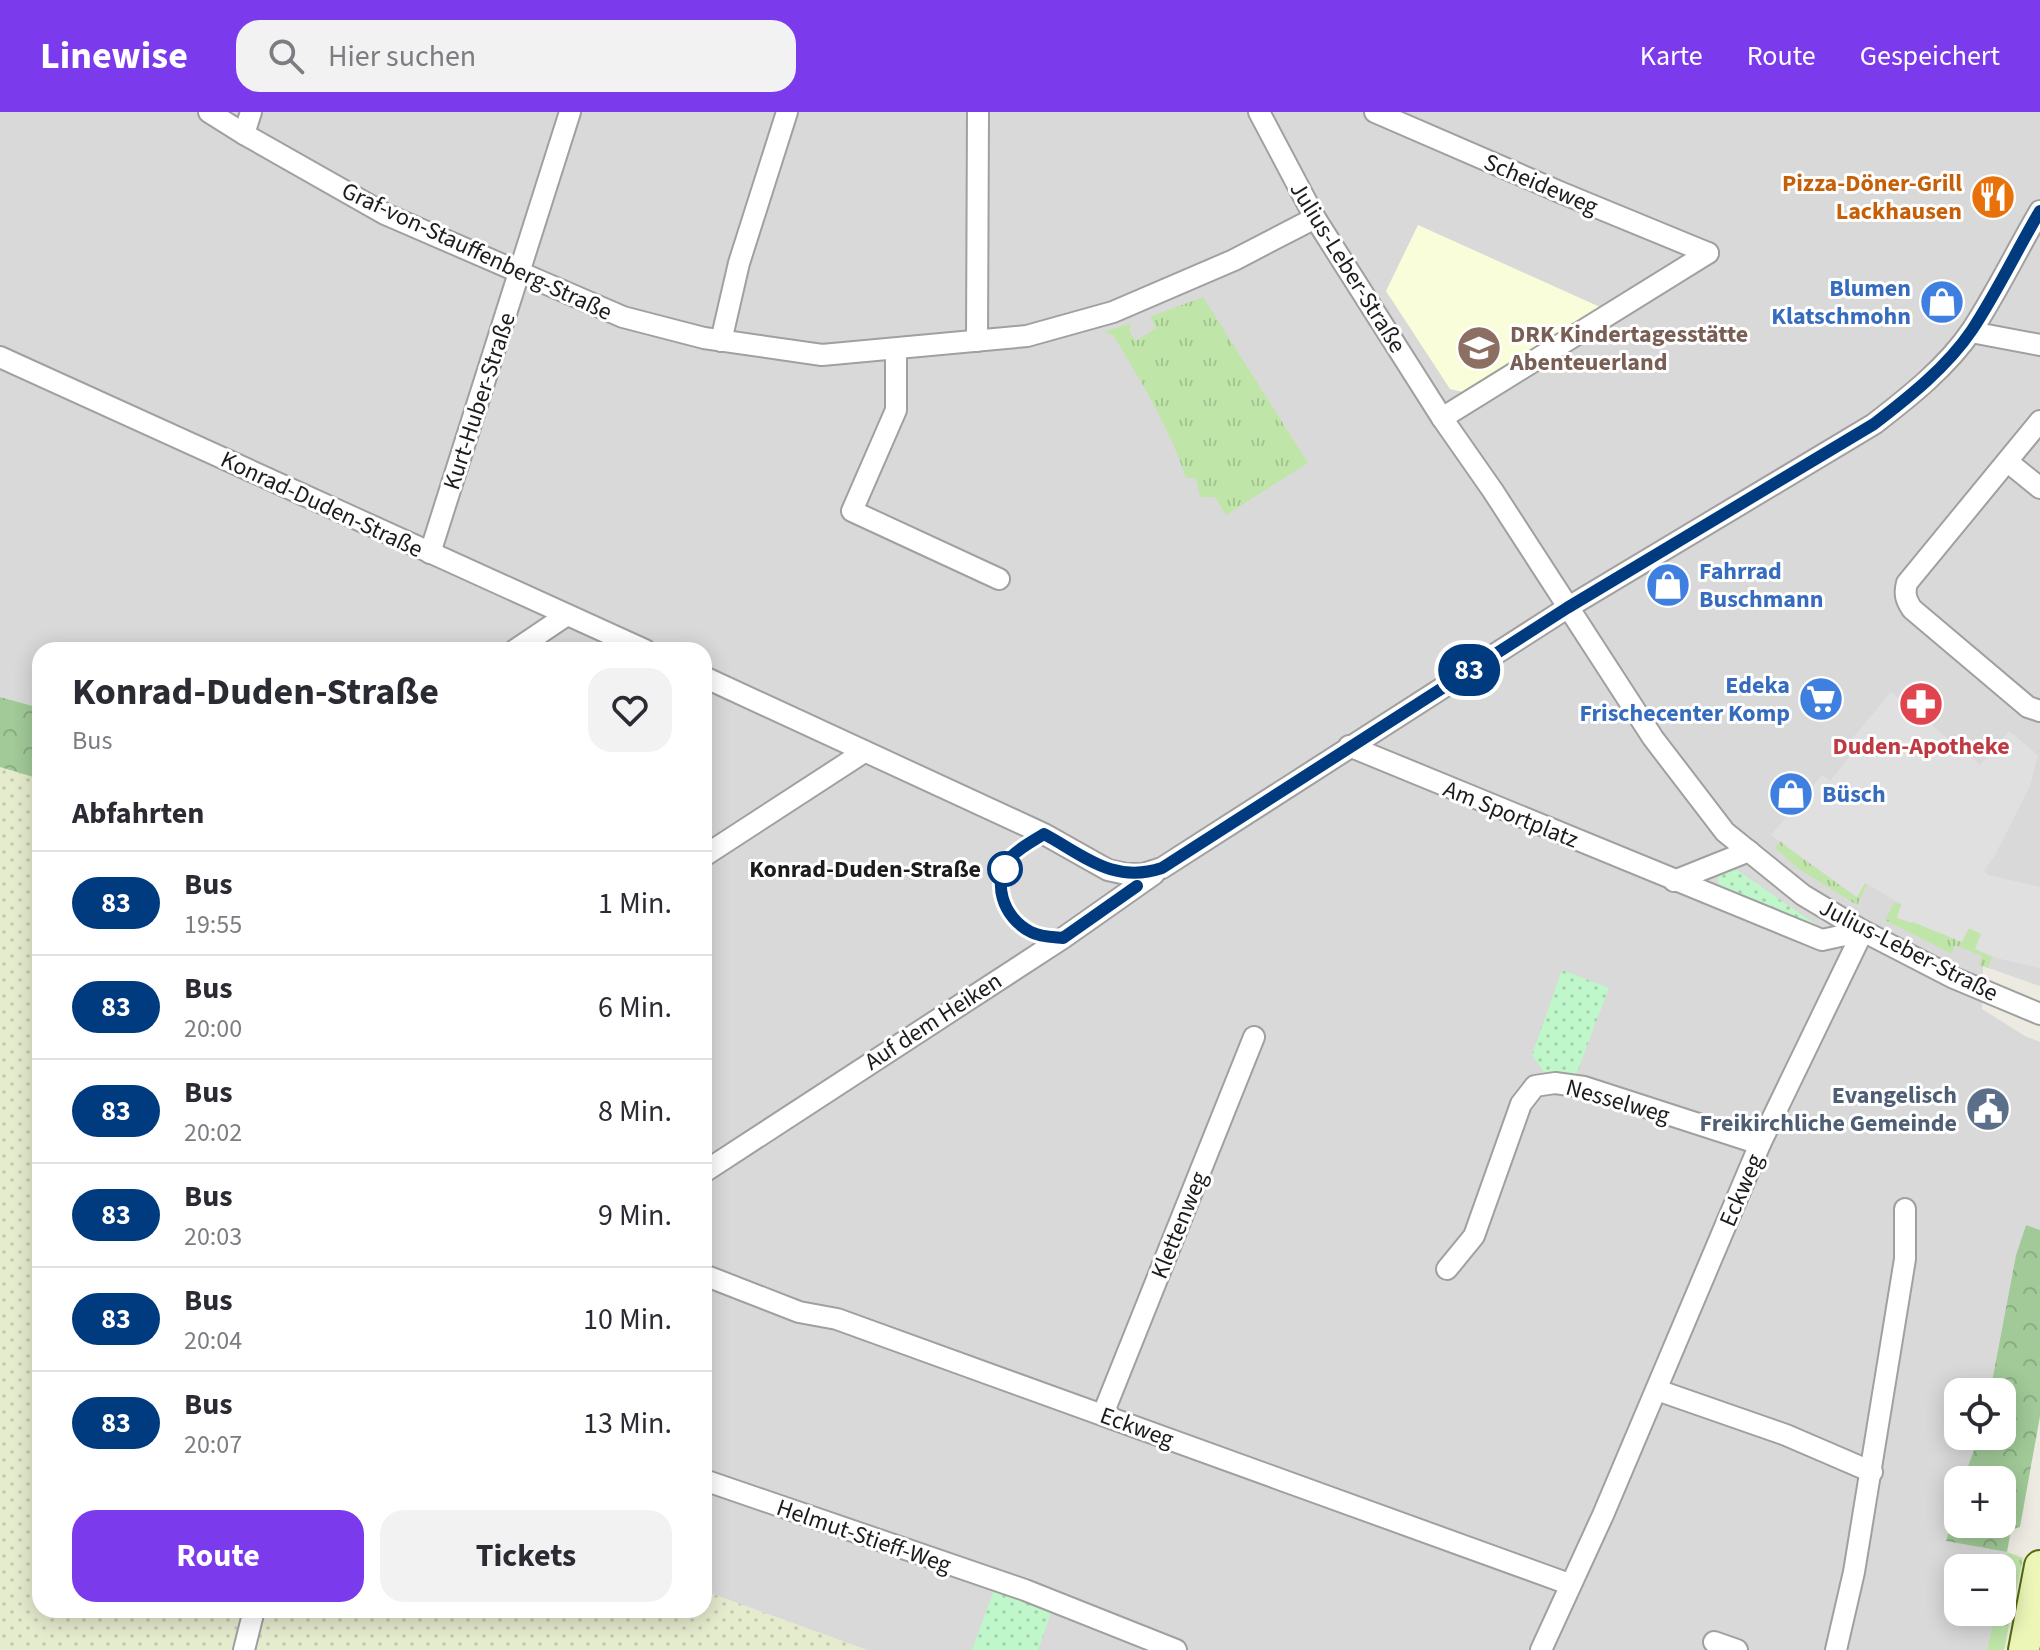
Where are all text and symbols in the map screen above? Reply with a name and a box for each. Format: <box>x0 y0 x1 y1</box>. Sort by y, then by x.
search box <box>236 20 796 92</box>
text: Linewise <box>40 29 188 83</box>
icon: search <box>264 34 308 78</box>
text: Hier suchen <box>328 35 476 78</box>
text: Karte <box>1640 36 1703 76</box>
text: Route <box>1747 36 1816 76</box>
text: Gespeichert <box>1860 36 2000 76</box>
street label: Scheideweg <box>1478 145 1603 224</box>
place label: Pizza-Döner-Grill Lackhausen <box>1782 166 1962 229</box>
street label: Graf-von-Stauffenberg-Straße <box>336 173 618 330</box>
restaurant icon: Pizza-Döner-Grill Lackhausen <box>1969 173 2017 221</box>
street label: Julius-Leber-Straße <box>1281 175 1415 360</box>
place label: Blumen Klatschmohn <box>1771 271 1911 334</box>
shop icon: Blumen Klatschmohn <box>1918 278 1966 326</box>
street label: Kurt-Huber-Straße <box>434 308 525 494</box>
place label: DRK Kindertagesstätte Abenteuerland <box>1509 317 1748 380</box>
school or university icon: DRK Kindertagesstätte Abenteuerland <box>1455 324 1503 372</box>
street label: Konrad-Duden-Straße <box>215 442 429 567</box>
place label: Fahrrad Buschmann <box>1699 554 1823 617</box>
shop icon: Fahrrad Buschmann <box>1644 561 1692 609</box>
line badge: 83 <box>1433 644 1505 696</box>
text: 83 <box>1454 650 1484 690</box>
text: Konrad-Duden-Straße <box>72 665 439 719</box>
button: heart <box>588 668 672 752</box>
place label: Edeka Frischecenter Komp <box>1579 668 1790 731</box>
supermarket icon: Edeka Frischecenter Komp <box>1797 675 1845 723</box>
pharmacy icon: Duden-Apotheke <box>1897 680 1945 728</box>
text: Bus <box>72 722 112 759</box>
place label: Duden-Apotheke <box>1832 729 2010 764</box>
shop icon: Büsch <box>1767 770 1815 818</box>
street label: Am Sportplatz <box>1438 771 1584 857</box>
place label: Büsch <box>1822 777 1886 812</box>
text: Abfahrten <box>72 792 204 835</box>
place label: Konrad-Duden-Straße <box>749 852 981 887</box>
marker: Konrad-Duden-Straße <box>988 852 1022 886</box>
text: Bus <box>184 863 232 906</box>
text: 1 Min. <box>598 882 672 925</box>
text: 83 <box>101 883 131 923</box>
street label: Julius-Leber-Straße <box>1813 890 2004 1011</box>
text: 19:55 <box>184 906 242 943</box>
street label: Auf dem Heiken <box>858 964 1009 1079</box>
text: Bus <box>184 967 232 1010</box>
text: 6 Min. <box>598 986 672 1029</box>
text: 83 <box>101 987 131 1027</box>
text: 20:00 <box>184 1010 242 1047</box>
street label: Nesselweg <box>1562 1070 1674 1133</box>
text: Bus <box>184 1071 232 1114</box>
place label: Evangelisch Freikirchliche Gemeinde <box>1700 1078 1957 1141</box>
public building icon: Evangelisch Freikirchliche Gemeinde <box>1964 1085 2012 1133</box>
text: 8 Min. <box>598 1090 672 1133</box>
text: 83 <box>101 1091 131 1131</box>
text: 20:02 <box>184 1114 242 1151</box>
street label: Eckweg <box>1710 1148 1772 1232</box>
street label: Klettenweg <box>1142 1166 1217 1284</box>
text: Bus <box>184 1175 232 1218</box>
text: 9 Min. <box>598 1194 672 1237</box>
text: 83 <box>101 1195 131 1235</box>
text: 20:03 <box>184 1218 242 1255</box>
text: Bus <box>184 1279 232 1322</box>
text: 10 Min. <box>583 1298 672 1341</box>
text: 83 <box>101 1299 131 1339</box>
text: 20:04 <box>184 1322 242 1359</box>
map controls <box>1944 1378 2016 1626</box>
button: locate <box>1944 1378 2016 1450</box>
text: Bus <box>184 1383 232 1426</box>
street label: Eckweg <box>1095 1398 1179 1457</box>
text: 13 Min. <box>583 1402 672 1445</box>
text: 83 <box>101 1403 131 1443</box>
text: 20:07 <box>184 1426 242 1463</box>
button: + <box>1944 1466 2016 1538</box>
street label: Helmut-Stieff-Weg <box>772 1490 956 1583</box>
button: Route <box>72 1510 364 1602</box>
button: Tickets <box>380 1510 672 1602</box>
button: − <box>1944 1554 2016 1626</box>

